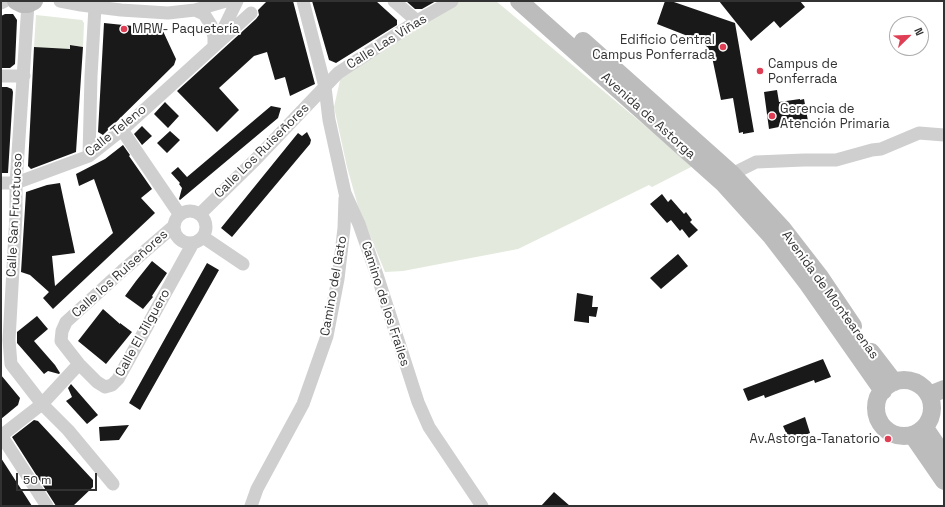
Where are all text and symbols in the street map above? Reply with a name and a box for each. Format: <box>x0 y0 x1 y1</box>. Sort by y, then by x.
street label: Calle Las Viñas <box>344 11 430 73</box>
north arrow <box>889 16 929 56</box>
place label: MRW- Paquetería <box>132 21 240 37</box>
marker: MRW- Paquetería <box>119 24 129 34</box>
text: N <box>911 26 927 38</box>
place label: Edificio Central Campus Ponferrada <box>592 32 715 63</box>
marker: Edificio Central Campus Ponferrada <box>718 42 728 52</box>
place label: Campus de Ponferrada <box>768 56 838 87</box>
marker: Campus de Ponferrada <box>755 66 765 76</box>
street label: Avenida de Astorga <box>598 70 698 162</box>
street label: Calle Los Ruiseñores <box>211 100 313 202</box>
place label: Gerencia de Atención Primaria <box>780 101 890 132</box>
street label: Calle Teleno <box>82 102 150 160</box>
marker: Gerencia de Atención Primaria <box>767 111 777 121</box>
street label: Calle San Fructuoso <box>4 153 26 277</box>
street label: Calle los Ruiseñores <box>69 227 171 321</box>
street label: Avenida de Montearenas <box>778 228 882 362</box>
street label: Camino del Gato <box>318 235 350 337</box>
street label: Camino de los Frailes <box>357 240 413 368</box>
street label: Calle El Jilguero <box>112 286 174 380</box>
place label: Av.Astorga-Tanatorio <box>750 431 880 447</box>
marker: Av.Astorga-Tanatorio <box>883 434 893 444</box>
scale bar <box>18 465 99 491</box>
text: 50 m <box>23 472 51 488</box>

